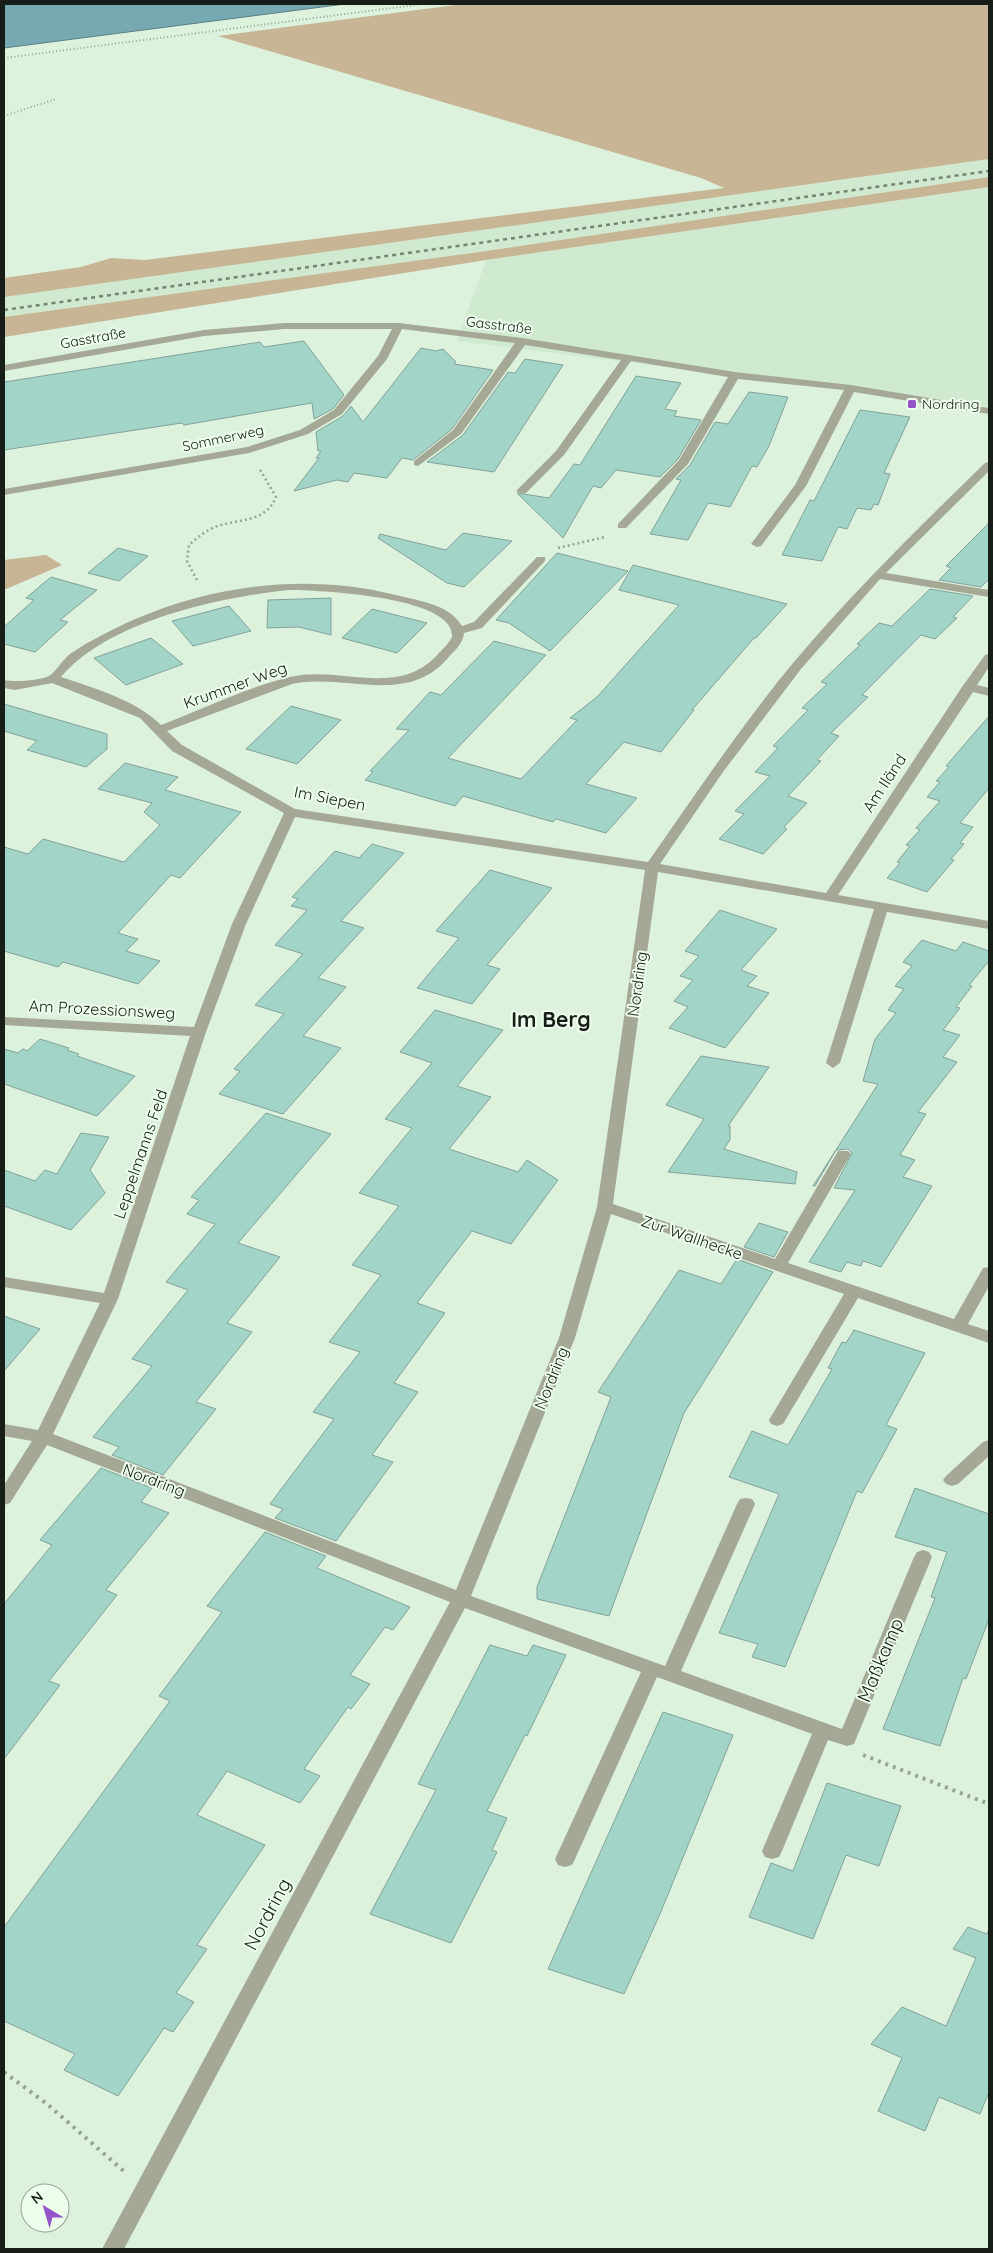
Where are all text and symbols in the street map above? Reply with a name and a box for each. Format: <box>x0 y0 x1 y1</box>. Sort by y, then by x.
street label: Gasstraße <box>465 312 533 338</box>
street label: Gasstraße <box>59 323 127 353</box>
place label: Nordring <box>922 395 979 413</box>
marker: Nordring <box>906 398 918 410</box>
street label: Sommerweg <box>181 421 265 455</box>
street label: Krummer Weg <box>180 657 290 713</box>
street label: Am Iländ <box>858 750 910 816</box>
street label: Im Siepen <box>293 781 367 815</box>
street label: Nordring <box>623 950 651 1018</box>
street label: Am Prozessionsweg <box>28 995 176 1023</box>
district label: Im Berg <box>511 1006 591 1032</box>
street label: Leppelmanns Feld <box>109 1087 171 1221</box>
street label: Zur Wallhecke <box>639 1210 745 1264</box>
street label: Nordring <box>529 1344 573 1412</box>
street label: Nordring <box>120 1459 188 1501</box>
street label: Maßkamp <box>852 1614 908 1706</box>
street label: Nordring <box>238 1874 296 1954</box>
north arrow <box>20 2183 70 2233</box>
text: N <box>27 2187 47 2208</box>

